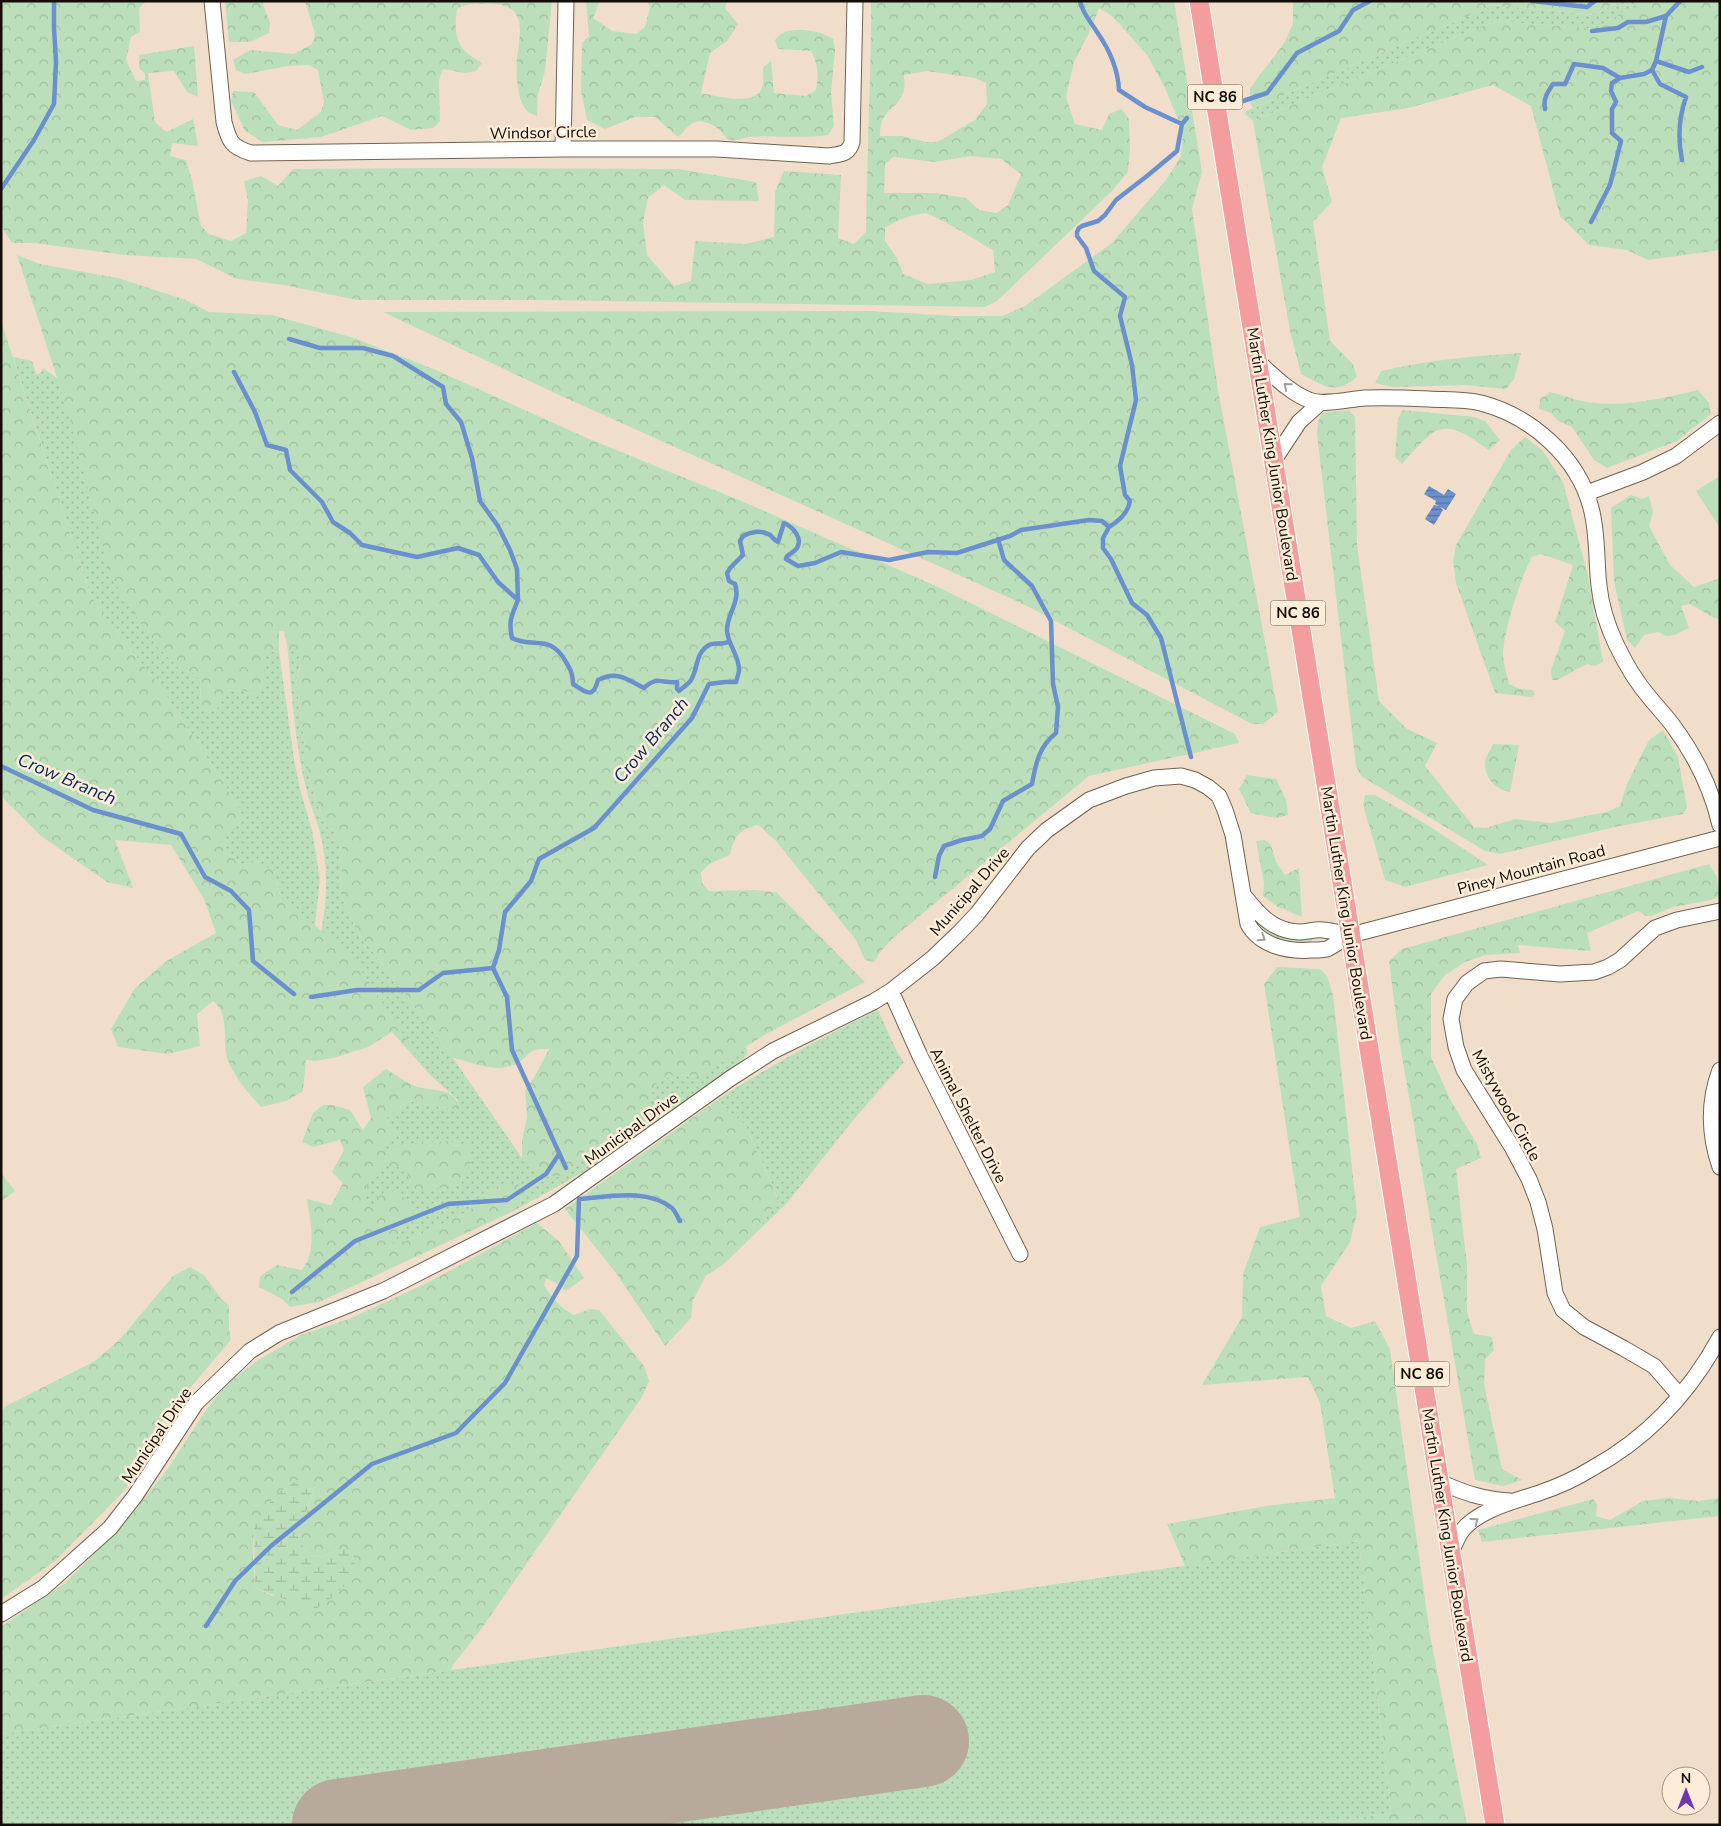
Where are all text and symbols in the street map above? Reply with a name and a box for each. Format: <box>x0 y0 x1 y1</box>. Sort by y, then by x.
road number: NC 86 <box>1188 84 1242 110</box>
street label: Windsor Circle <box>489 121 597 145</box>
street label: Martin Luther King Junior Boulevard <box>1241 326 1303 583</box>
one-way arrow <box>1284 383 1293 392</box>
road number: NC 86 <box>1270 600 1326 626</box>
water label: Crow Branch <box>608 692 694 788</box>
water label: Crow Branch <box>14 747 120 811</box>
street label: Martin Luther King Junior Boulevard <box>1315 785 1377 1042</box>
street label: Piney Mountain Road <box>1455 840 1608 900</box>
street label: Municipal Drive <box>925 842 1015 941</box>
one-way arrow <box>1256 932 1265 942</box>
street label: Animal Shelter Drive <box>924 1044 1012 1187</box>
street label: Mistywood Circle <box>1466 1046 1546 1165</box>
street label: Municipal Drive <box>580 1087 683 1170</box>
road number: NC 86 <box>1394 1362 1450 1386</box>
street label: Municipal Drive <box>117 1383 197 1488</box>
street label: Martin Luther King Junior Boulevard <box>1416 1407 1478 1664</box>
one-way arrow <box>1469 1518 1479 1527</box>
north arrow <box>1661 1766 1711 1816</box>
text: N <box>1681 1769 1691 1788</box>

